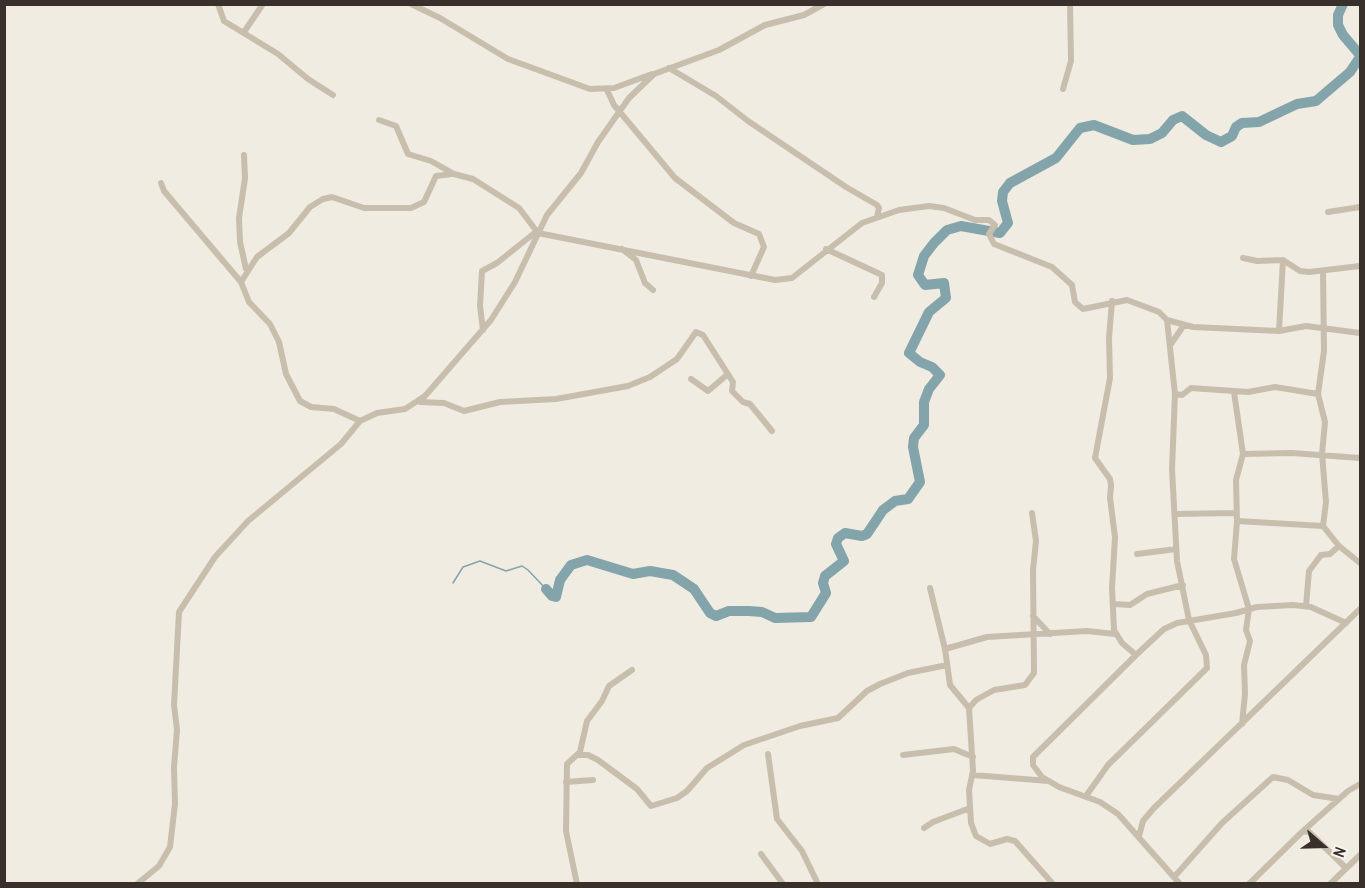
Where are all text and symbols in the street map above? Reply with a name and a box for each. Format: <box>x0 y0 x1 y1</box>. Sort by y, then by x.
north arrow <box>1293 816 1353 876</box>
text: N <box>1328 844 1352 860</box>

